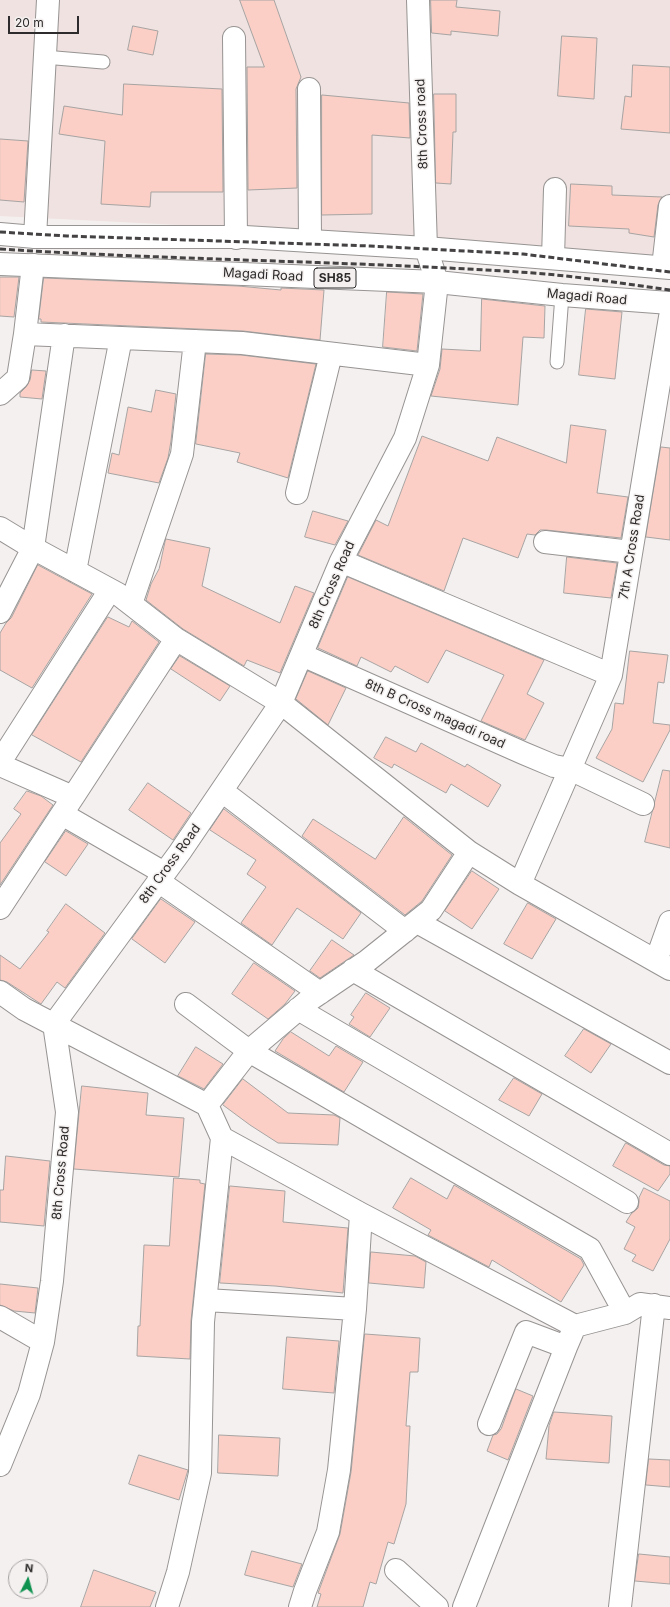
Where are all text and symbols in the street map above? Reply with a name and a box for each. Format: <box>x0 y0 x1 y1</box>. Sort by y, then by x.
scale bar <box>10 8 81 34</box>
text: 20 m <box>15 15 44 30</box>
street label: 8th Cross road <box>413 78 431 170</box>
street label: Magadi Road <box>222 265 304 285</box>
road number: SH85 <box>314 268 356 288</box>
street label: Magadi Road <box>546 286 628 308</box>
street label: 7th A Cross Road <box>616 493 648 601</box>
street label: 8th Cross Road <box>306 539 358 631</box>
street label: 8th B Cross magadi road <box>363 676 507 752</box>
street label: 8th Cross Road <box>136 821 204 907</box>
street label: 8th Cross Road <box>49 1125 73 1221</box>
north arrow <box>8 1559 48 1599</box>
text: N <box>24 1561 34 1575</box>

